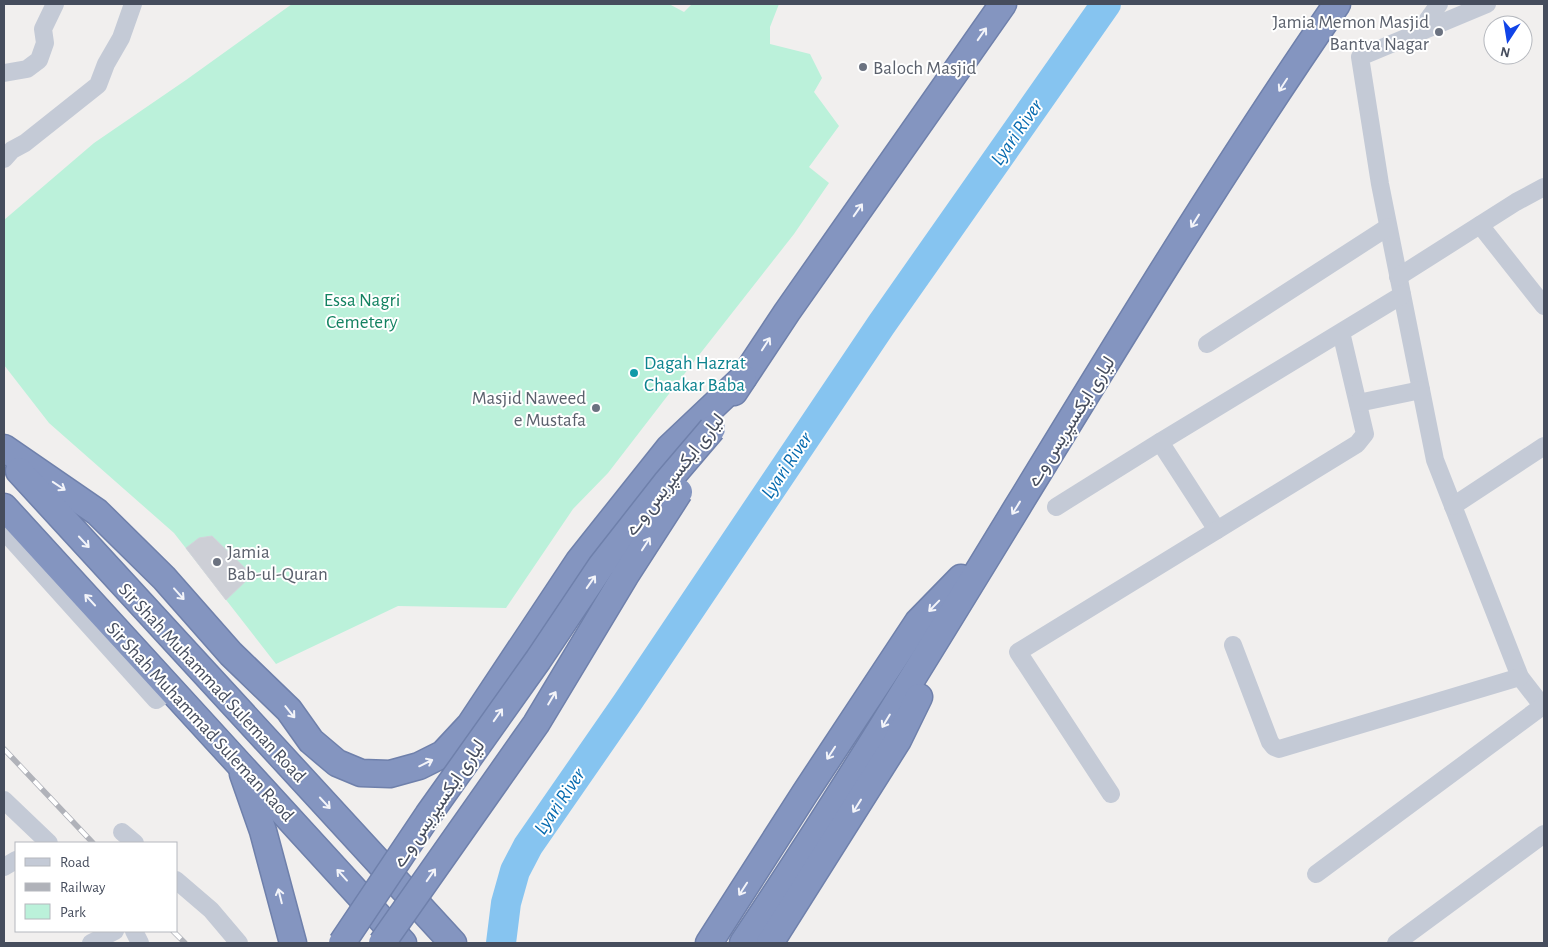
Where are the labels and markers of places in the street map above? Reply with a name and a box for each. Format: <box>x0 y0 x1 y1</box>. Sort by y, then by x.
place label: Jamia Memon Masjid Bantva Nagar <box>1272 13 1429 54</box>
marker: Jamia Memon Masjid Bantva Nagar <box>1433 26 1445 38</box>
place label: Baloch Masjid <box>873 59 977 78</box>
marker: Baloch Masjid <box>857 61 869 73</box>
place label: Dagah Hazrat Chaakar Baba <box>644 354 746 395</box>
marker: Dagah Hazrat Chaakar Baba <box>628 367 640 379</box>
place label: Masjid Naweed e Mustafa <box>472 389 586 430</box>
marker: Masjid Naweed e Mustafa <box>590 402 602 414</box>
place label: Jamia Bab-ul-Quran <box>227 543 328 584</box>
marker: Jamia Bab-ul-Quran <box>211 556 223 568</box>

